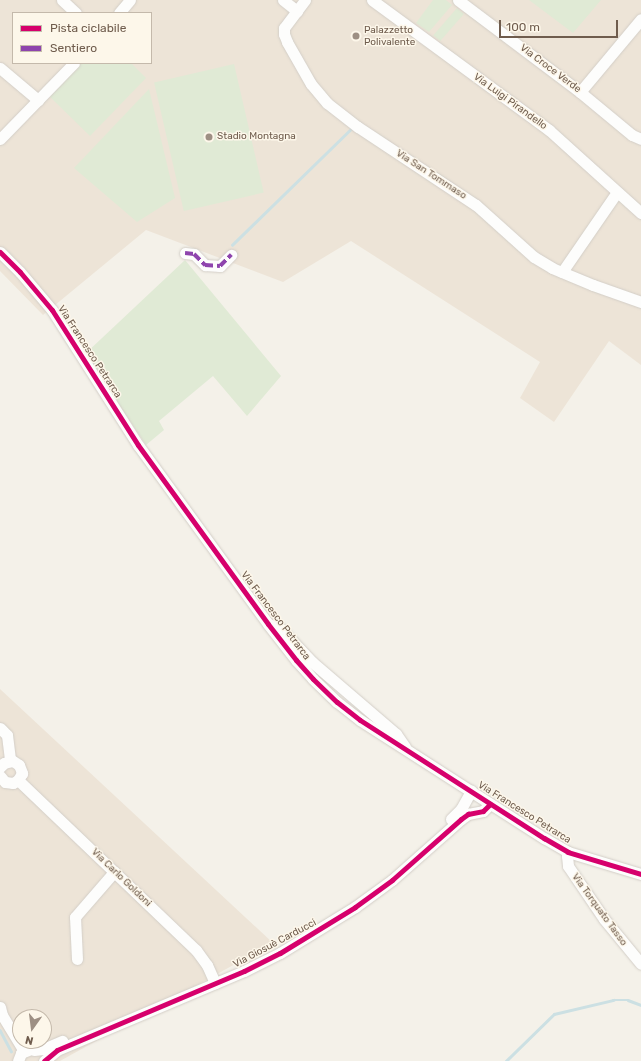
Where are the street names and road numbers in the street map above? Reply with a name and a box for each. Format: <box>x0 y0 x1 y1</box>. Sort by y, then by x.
street label: Via Croce Verde <box>517 42 583 96</box>
street label: Via Luigi Pirandello <box>471 71 549 133</box>
street label: Via San Tommaso <box>393 148 469 202</box>
street label: Via Francesco Petrarca <box>55 304 123 400</box>
street label: Via Francesco Petrarca <box>238 569 312 663</box>
street label: Via Francesco Petrarca <box>475 779 573 847</box>
street label: Via Carlo Goldoni <box>89 846 153 910</box>
street label: Via Torquato Tasso <box>569 871 629 949</box>
street label: Via Giosuè Carducci <box>231 917 319 971</box>

